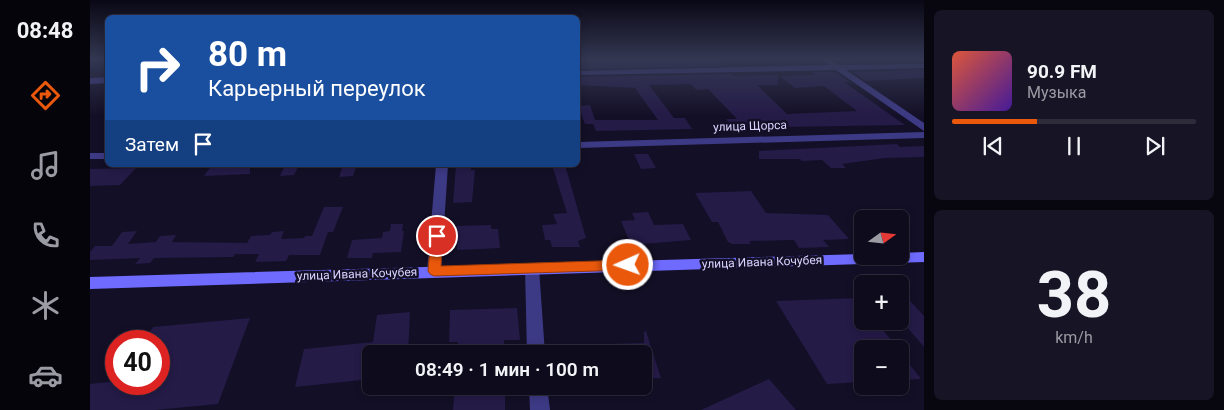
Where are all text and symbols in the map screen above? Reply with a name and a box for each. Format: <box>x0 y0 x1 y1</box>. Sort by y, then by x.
text: 08:48 <box>17 18 73 43</box>
text: 80 m <box>208 34 287 75</box>
icon: right <box>125 35 190 100</box>
text: 90.9 FM <box>1027 60 1097 83</box>
text: Карьерный переулок <box>208 76 426 101</box>
icon: directions <box>28 78 63 113</box>
text: Музыка <box>1027 83 1086 102</box>
street label: улица Щорса <box>713 118 787 134</box>
icon: arrive <box>189 130 217 158</box>
icon: previous <box>979 132 1007 160</box>
icon: pause <box>1060 132 1088 160</box>
icon: next <box>1141 132 1169 160</box>
text: Затем <box>125 133 179 156</box>
icon: music <box>28 148 63 183</box>
north arrow <box>854 210 909 265</box>
map controls <box>854 210 909 395</box>
pin <box>416 215 458 257</box>
icon: phone <box>28 218 63 253</box>
icon: arrive <box>423 222 451 250</box>
position arrow <box>601 238 653 290</box>
street label: улица Ивана Кочубея <box>702 253 822 271</box>
text: 38 <box>1037 257 1111 333</box>
street label: улица Ивана Кочубея <box>297 265 417 283</box>
button: + <box>854 275 909 330</box>
icon: climate <box>28 288 63 323</box>
text: km/h <box>1055 328 1093 347</box>
speed limit sign: 40 <box>105 330 170 395</box>
button: − <box>854 340 909 395</box>
icon: car <box>28 358 63 393</box>
text: 08:49 · 1 мин · 100 m <box>415 358 599 381</box>

